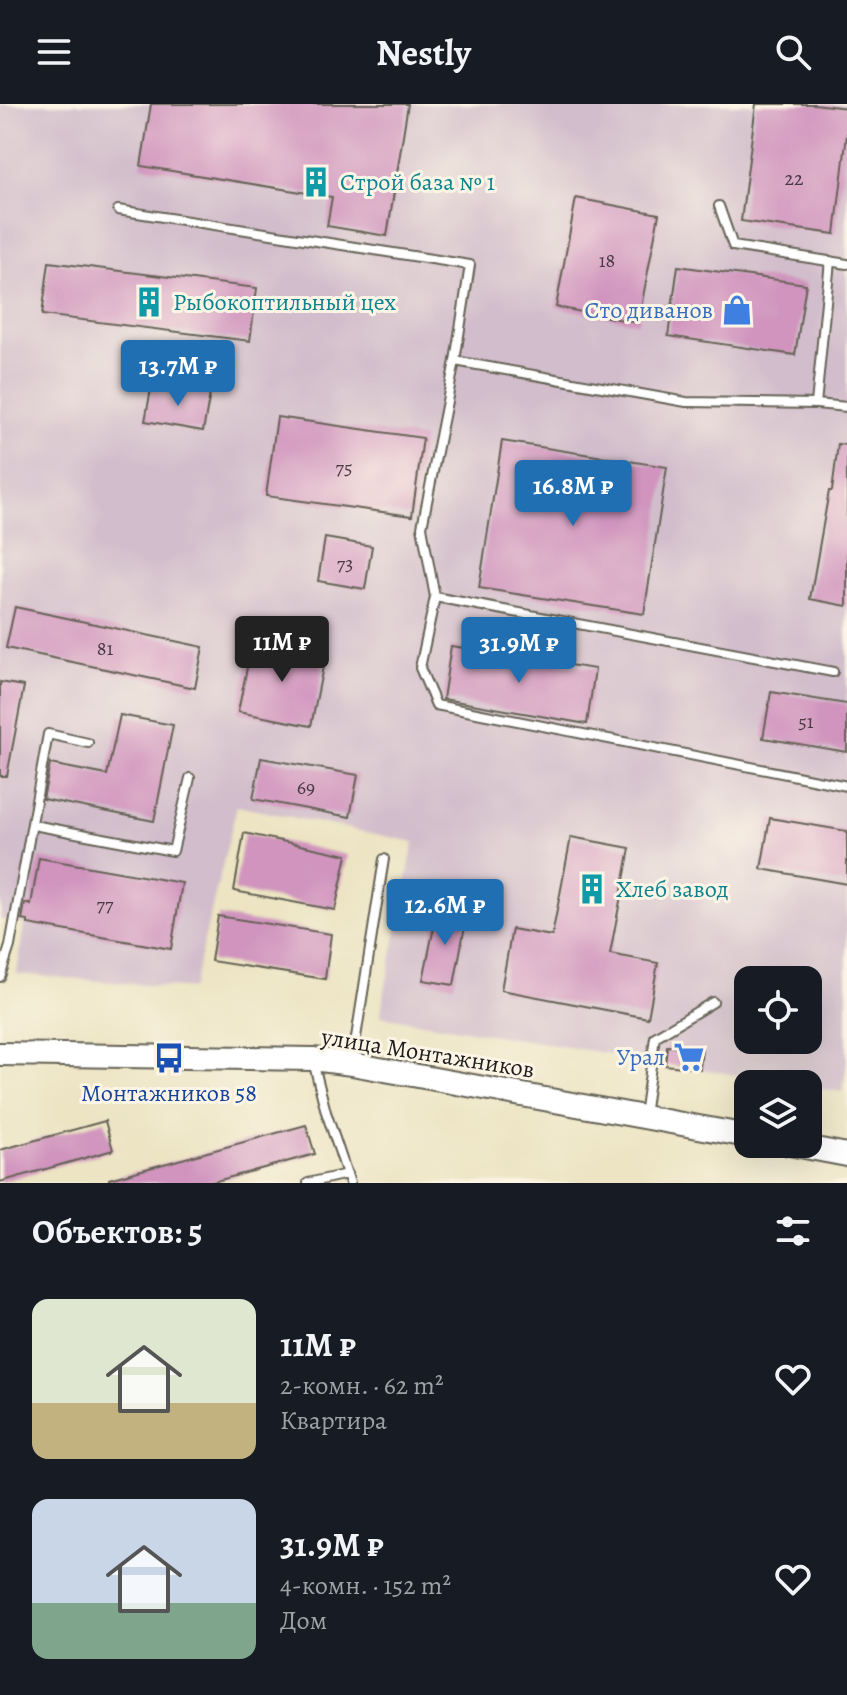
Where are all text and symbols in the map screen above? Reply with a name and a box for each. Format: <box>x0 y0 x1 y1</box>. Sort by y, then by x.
text: Nestly <box>376 28 471 77</box>
icon: menu <box>32 30 76 74</box>
icon: search <box>771 30 815 74</box>
building icon: Строй база № 1 <box>299 165 333 199</box>
house number: 22 <box>785 165 804 192</box>
place label: Строй база № 1 <box>340 166 495 198</box>
house number: 18 <box>599 247 615 274</box>
building icon: Рыбокоптильный цех <box>132 285 166 319</box>
place label: Рыбокоптильный цех <box>173 286 396 318</box>
shop icon: Сто диванов <box>720 293 754 327</box>
place label: Сто диванов <box>585 294 713 326</box>
pin: 13.7M ₽ <box>104 340 252 408</box>
text: 13.7M ₽ <box>139 348 217 383</box>
house number: 75 <box>336 454 353 481</box>
pin: 16.8M ₽ <box>499 460 647 528</box>
text: 16.8M ₽ <box>533 468 613 503</box>
house number: 73 <box>337 550 353 577</box>
pin: 11M ₽ <box>226 616 338 684</box>
pin: 31.9M ₽ <box>445 617 593 685</box>
text: 11M ₽ <box>253 624 311 659</box>
text: 31.9M ₽ <box>479 625 559 660</box>
house number: 81 <box>97 635 113 662</box>
house number: 51 <box>798 708 814 735</box>
house number: 69 <box>297 774 315 801</box>
building icon: Хлеб завод <box>575 872 609 906</box>
place label: Хлеб завод <box>616 873 729 905</box>
pin: 12.6M ₽ <box>371 879 519 947</box>
text: 12.6M ₽ <box>405 887 485 922</box>
house number: 77 <box>97 891 114 918</box>
map controls <box>734 966 822 1158</box>
button: locate <box>734 966 822 1054</box>
street label: улица Монтажников <box>318 1020 537 1086</box>
supermarket icon: Урал <box>672 1040 706 1074</box>
bus stop icon: Монтажников 58 <box>152 1041 186 1075</box>
place label: Урал <box>616 1041 665 1073</box>
button: layers <box>734 1070 822 1158</box>
place label: Монтажников 58 <box>81 1077 257 1109</box>
text: Объектов: 5 <box>32 1208 203 1255</box>
icon: filters <box>771 1209 815 1253</box>
text: 11M ₽ <box>280 1321 356 1368</box>
icon: home <box>96 1331 192 1427</box>
icon: heart <box>771 1357 815 1401</box>
text: 2-комн. · 62 m² <box>280 1368 443 1403</box>
text: Квартира <box>280 1403 387 1438</box>
text: 31.9M ₽ <box>280 1521 384 1568</box>
icon: home <box>96 1531 192 1627</box>
icon: heart <box>771 1557 815 1601</box>
text: 4-комн. · 152 m² <box>280 1568 451 1603</box>
text: Дом <box>280 1603 327 1638</box>

